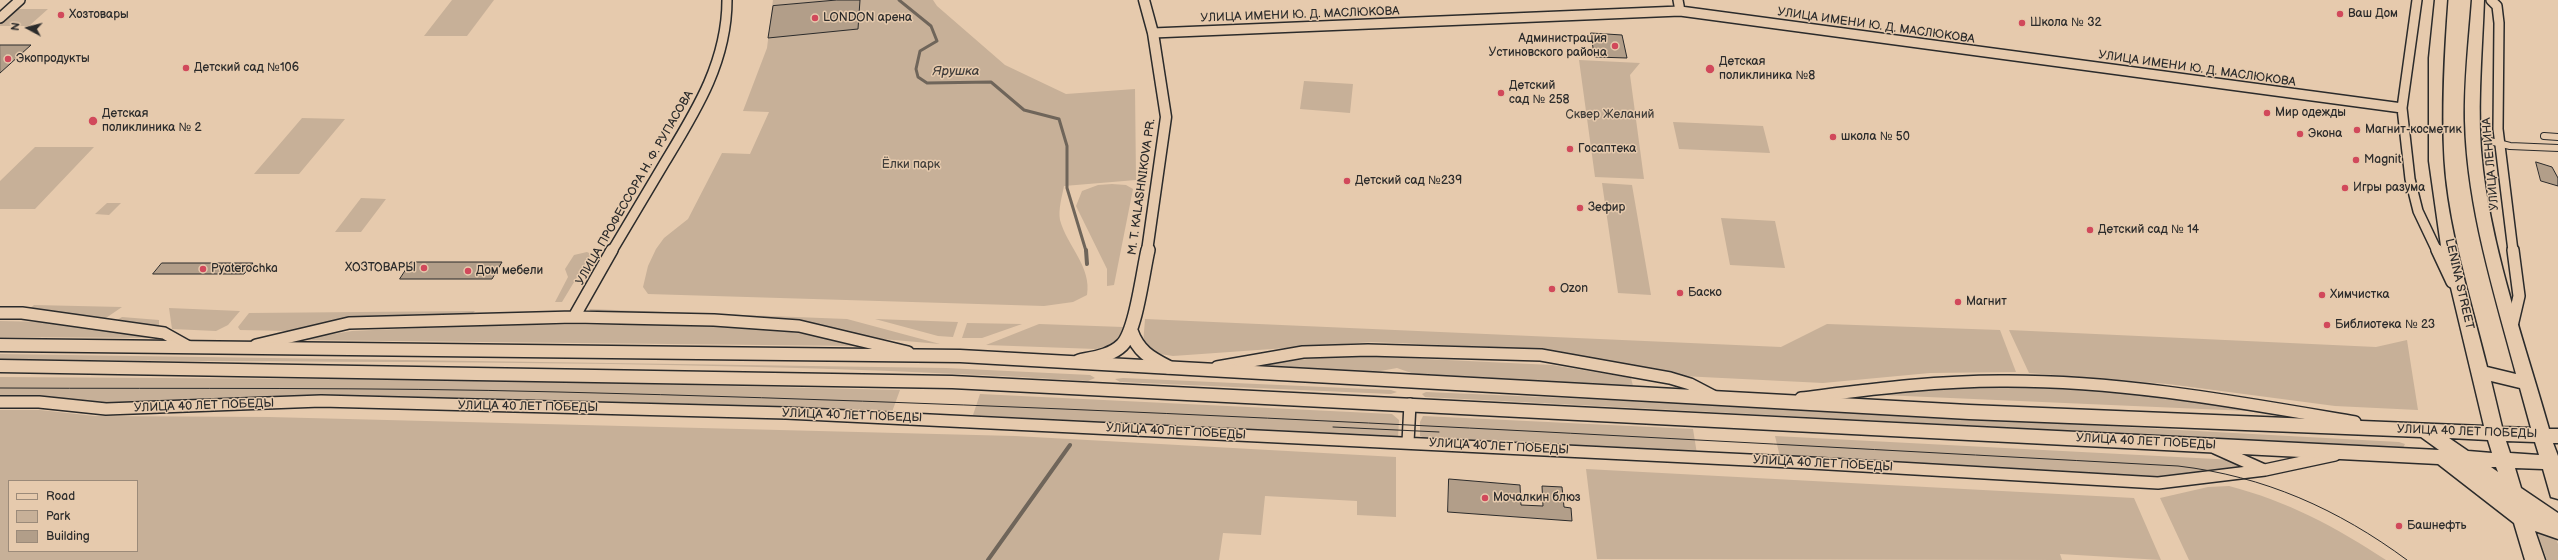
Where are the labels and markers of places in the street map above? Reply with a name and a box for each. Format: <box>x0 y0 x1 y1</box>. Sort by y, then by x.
place label: Ваш Дом <box>2348 7 2398 21</box>
place label: Хозтовары <box>69 8 129 22</box>
marker: Ваш Дом <box>2335 9 2345 19</box>
marker: Хозтовары <box>56 10 66 20</box>
place label: LONDON арена <box>823 11 912 25</box>
marker: LONDON арена <box>810 13 820 23</box>
place label: Школа № 32 <box>2030 16 2102 30</box>
marker: Школа № 32 <box>2017 18 2027 28</box>
place label: Администрация Устиновского района <box>1489 32 1607 60</box>
marker: Администрация Устиновского района <box>1610 41 1620 51</box>
place label: Экопродукты <box>16 52 90 66</box>
marker: Экопродукты <box>3 54 13 64</box>
place label: Детская поликлиника №8 <box>1719 55 1815 83</box>
place label: Детский сад №106 <box>194 61 299 75</box>
marker: Детский сад №106 <box>181 63 191 73</box>
marker: Детская поликлиника №8 <box>1704 63 1716 75</box>
place label: Детский сад № 258 <box>1509 79 1570 107</box>
marker: Детский сад № 258 <box>1496 88 1506 98</box>
place label: Мир одежды <box>2275 106 2346 120</box>
place label: Детская поликлиника № 2 <box>102 107 202 135</box>
marker: Мир одежды <box>2262 108 2272 118</box>
marker: Детская поликлиника № 2 <box>87 115 99 127</box>
place label: Магнит-косметик <box>2365 123 2462 137</box>
marker: Магнит-косметик <box>2352 125 2362 135</box>
place label: Экона <box>2308 127 2342 141</box>
marker: Экона <box>2295 129 2305 139</box>
place label: школа № 50 <box>1841 130 1910 144</box>
marker: школа № 50 <box>1828 132 1838 142</box>
place label: Госаптека <box>1578 142 1636 156</box>
marker: Госаптека <box>1565 144 1575 154</box>
place label: Magnit <box>2364 153 2401 167</box>
marker: Magnit <box>2351 155 2361 165</box>
place label: Детский сад №239 <box>1355 174 1462 188</box>
marker: Детский сад №239 <box>1342 176 1352 186</box>
place label: Игры разума <box>2353 181 2425 195</box>
marker: Игры разума <box>2340 183 2350 193</box>
place label: Зефир <box>1588 201 1625 215</box>
marker: Зефир <box>1575 203 1585 213</box>
place label: Детский сад № 14 <box>2098 223 2199 237</box>
marker: Детский сад № 14 <box>2085 225 2095 235</box>
place label: ХОЗТОВАРЫ <box>345 261 416 275</box>
place label: Pyaterochka <box>211 262 278 276</box>
marker: ХОЗТОВАРЫ <box>419 263 429 273</box>
marker: Pyaterochka <box>198 264 208 274</box>
place label: Дом мебели <box>476 264 543 278</box>
marker: Дом мебели <box>463 266 473 276</box>
place label: Ozon <box>1560 282 1588 296</box>
marker: Ozon <box>1547 284 1557 294</box>
place label: Баско <box>1688 286 1722 300</box>
marker: Баско <box>1675 288 1685 298</box>
place label: Химчистка <box>2330 288 2390 302</box>
marker: Химчистка <box>2317 290 2327 300</box>
place label: Магнит <box>1966 295 2007 309</box>
marker: Магнит <box>1953 297 1963 307</box>
place label: Библиотека № 23 <box>2335 318 2435 332</box>
marker: Библиотека № 23 <box>2322 320 2332 330</box>
place label: Мочалкин блюз <box>1493 491 1581 505</box>
marker: Мочалкин блюз <box>1480 493 1490 503</box>
place label: Башнефть <box>2407 519 2466 533</box>
marker: Башнефть <box>2394 521 2404 531</box>

